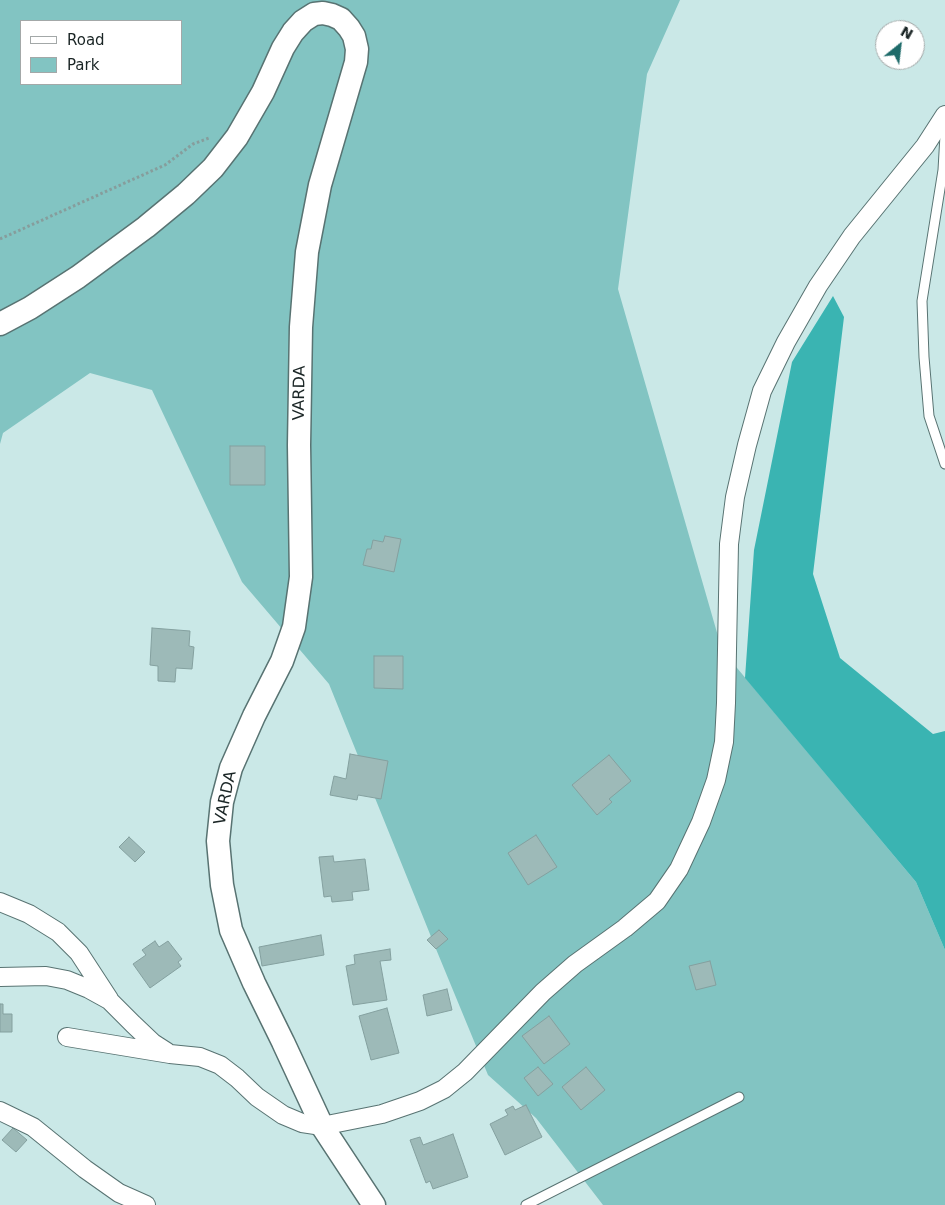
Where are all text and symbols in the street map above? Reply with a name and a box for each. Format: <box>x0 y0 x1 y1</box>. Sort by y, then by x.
legend <box>20 20 182 85</box>
north arrow <box>875 20 925 70</box>
text: N <box>898 23 916 43</box>
text: Road <box>67 31 105 49</box>
text: Park <box>67 56 99 74</box>
street label: VARDA <box>290 365 310 421</box>
street label: VARDA <box>211 769 241 827</box>

